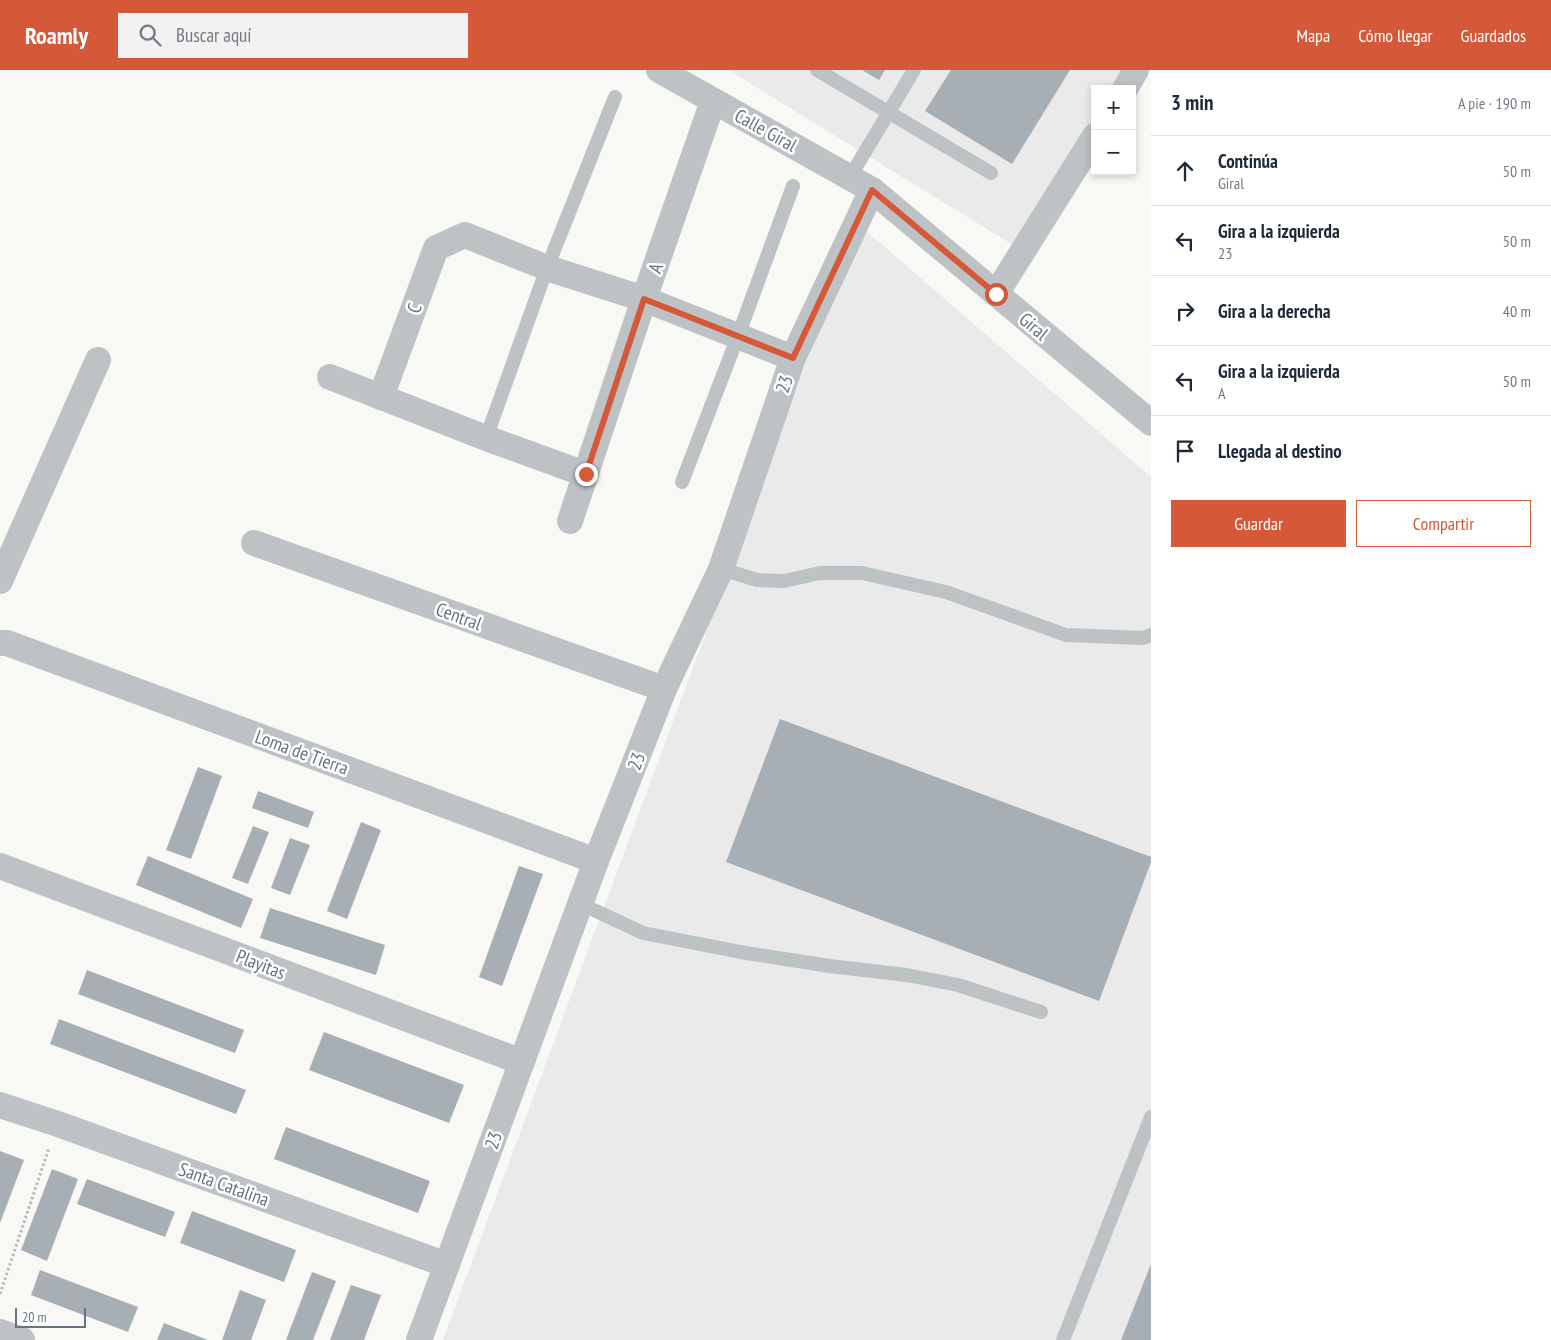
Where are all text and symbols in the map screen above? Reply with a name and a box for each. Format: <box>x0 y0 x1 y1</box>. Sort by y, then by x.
search box <box>118 13 468 58</box>
text: Roamly <box>25 20 88 51</box>
icon: search <box>136 21 164 49</box>
text: Buscar aquí <box>176 23 251 47</box>
text: Mapa <box>1296 24 1330 47</box>
text: Cómo llegar <box>1358 24 1433 47</box>
text: Guardados <box>1461 24 1526 47</box>
map controls <box>1091 85 1136 175</box>
button: + <box>1091 85 1136 130</box>
text: 3 min <box>1171 89 1213 116</box>
text: A pie · 190 m <box>1458 93 1531 113</box>
street label: Calle Giral <box>731 103 802 157</box>
button: − <box>1091 130 1136 175</box>
text: Continúa <box>1218 149 1278 173</box>
icon: ahead <box>1171 157 1199 185</box>
text: 50 m <box>1503 161 1531 181</box>
text: Giral <box>1218 173 1244 193</box>
text: Gira a la izquierda <box>1218 219 1340 243</box>
icon: left <box>1171 227 1199 255</box>
text: 50 m <box>1503 231 1531 251</box>
text: 23 <box>1218 243 1232 263</box>
street label: A <box>642 260 668 276</box>
route start <box>985 283 1008 306</box>
icon: right <box>1171 297 1199 325</box>
text: Gira a la derecha <box>1218 299 1331 323</box>
street label: C <box>401 300 427 316</box>
text: 40 m <box>1503 301 1531 321</box>
street label: Giral <box>1015 307 1054 345</box>
text: Gira a la izquierda <box>1218 359 1340 383</box>
icon: left <box>1171 367 1199 395</box>
text: 50 m <box>1503 371 1531 391</box>
street label: 23 <box>770 372 798 396</box>
text: A <box>1218 383 1226 403</box>
icon: arrive <box>1171 437 1199 465</box>
text: Llegada al destino <box>1218 439 1342 463</box>
route end <box>575 463 598 486</box>
button: Guardar <box>1171 500 1346 547</box>
button: Compartir <box>1356 500 1531 547</box>
street label: Central <box>433 597 486 635</box>
street label: Loma de Tierra <box>252 724 352 780</box>
street label: 23 <box>622 749 650 773</box>
street label: Playitas <box>233 944 289 984</box>
street label: 23 <box>479 1128 507 1152</box>
street label: Santa Catalina <box>176 1157 272 1211</box>
scale bar <box>15 1305 86 1328</box>
text: 20 m <box>22 1308 47 1326</box>

